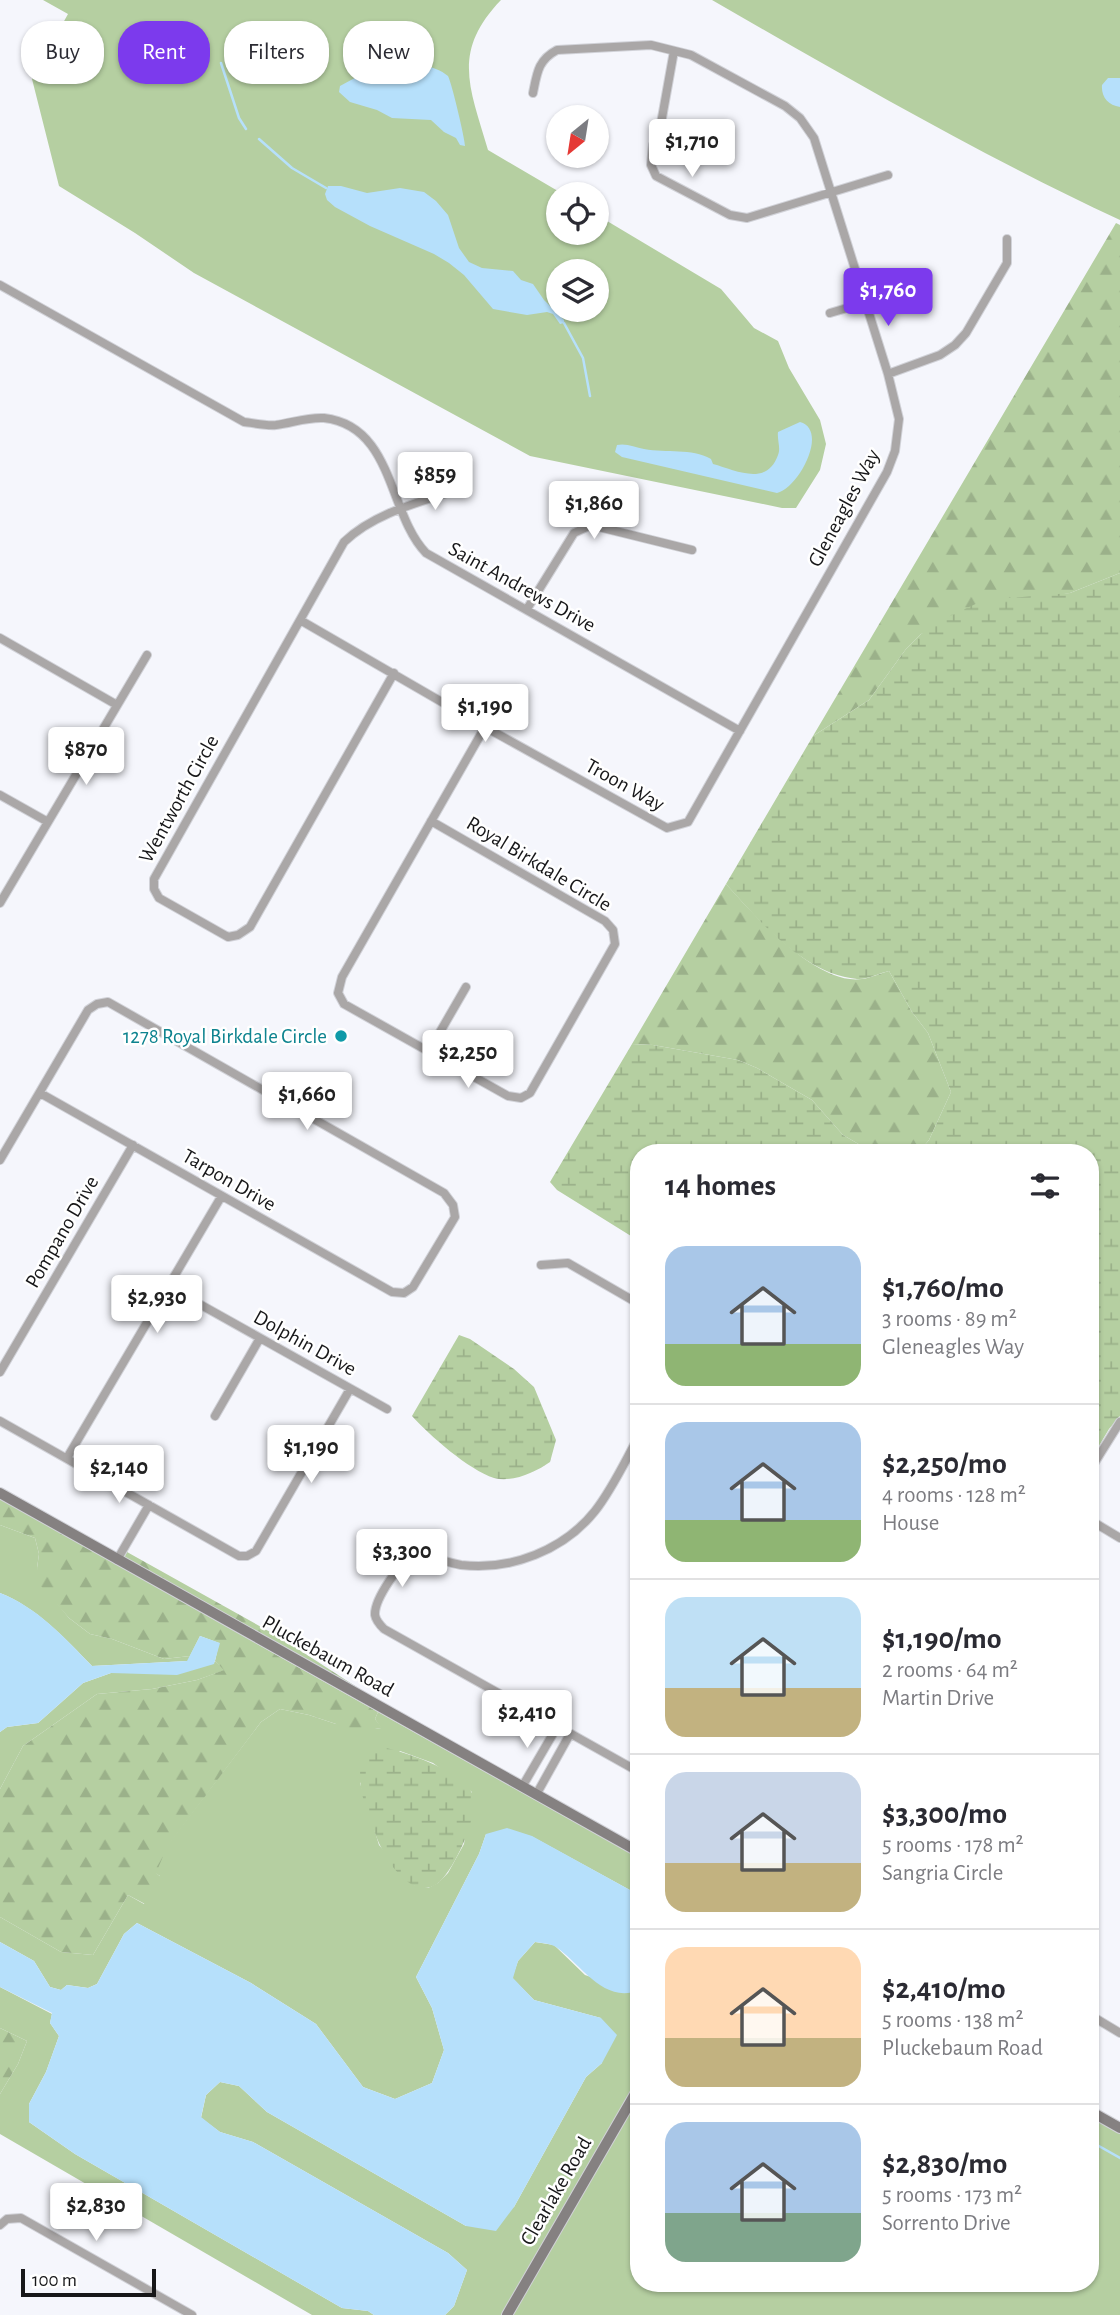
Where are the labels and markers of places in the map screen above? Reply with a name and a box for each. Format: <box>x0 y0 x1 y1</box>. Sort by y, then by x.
pin: $1,710 <box>635 120 749 179</box>
pin: $1,760 <box>831 268 945 328</box>
pin: $859 <box>394 452 476 512</box>
pin: $1,860 <box>537 482 651 541</box>
pin: $1,190 <box>428 684 542 744</box>
pin: $870 <box>45 728 127 787</box>
place label: 1278 Royal Birkdale Circle <box>123 1026 327 1047</box>
marker: 1278 Royal Birkdale Circle <box>333 1028 349 1044</box>
pin: $2,250 <box>411 1030 525 1090</box>
pin: $1,660 <box>250 1072 364 1132</box>
pin: $2,930 <box>100 1276 214 1335</box>
pin: $1,190 <box>254 1426 368 1485</box>
pin: $2,140 <box>62 1446 176 1505</box>
pin: $3,300 <box>345 1530 459 1589</box>
pin: $2,410 <box>470 1690 584 1750</box>
pin: $2,830 <box>39 2184 153 2243</box>

